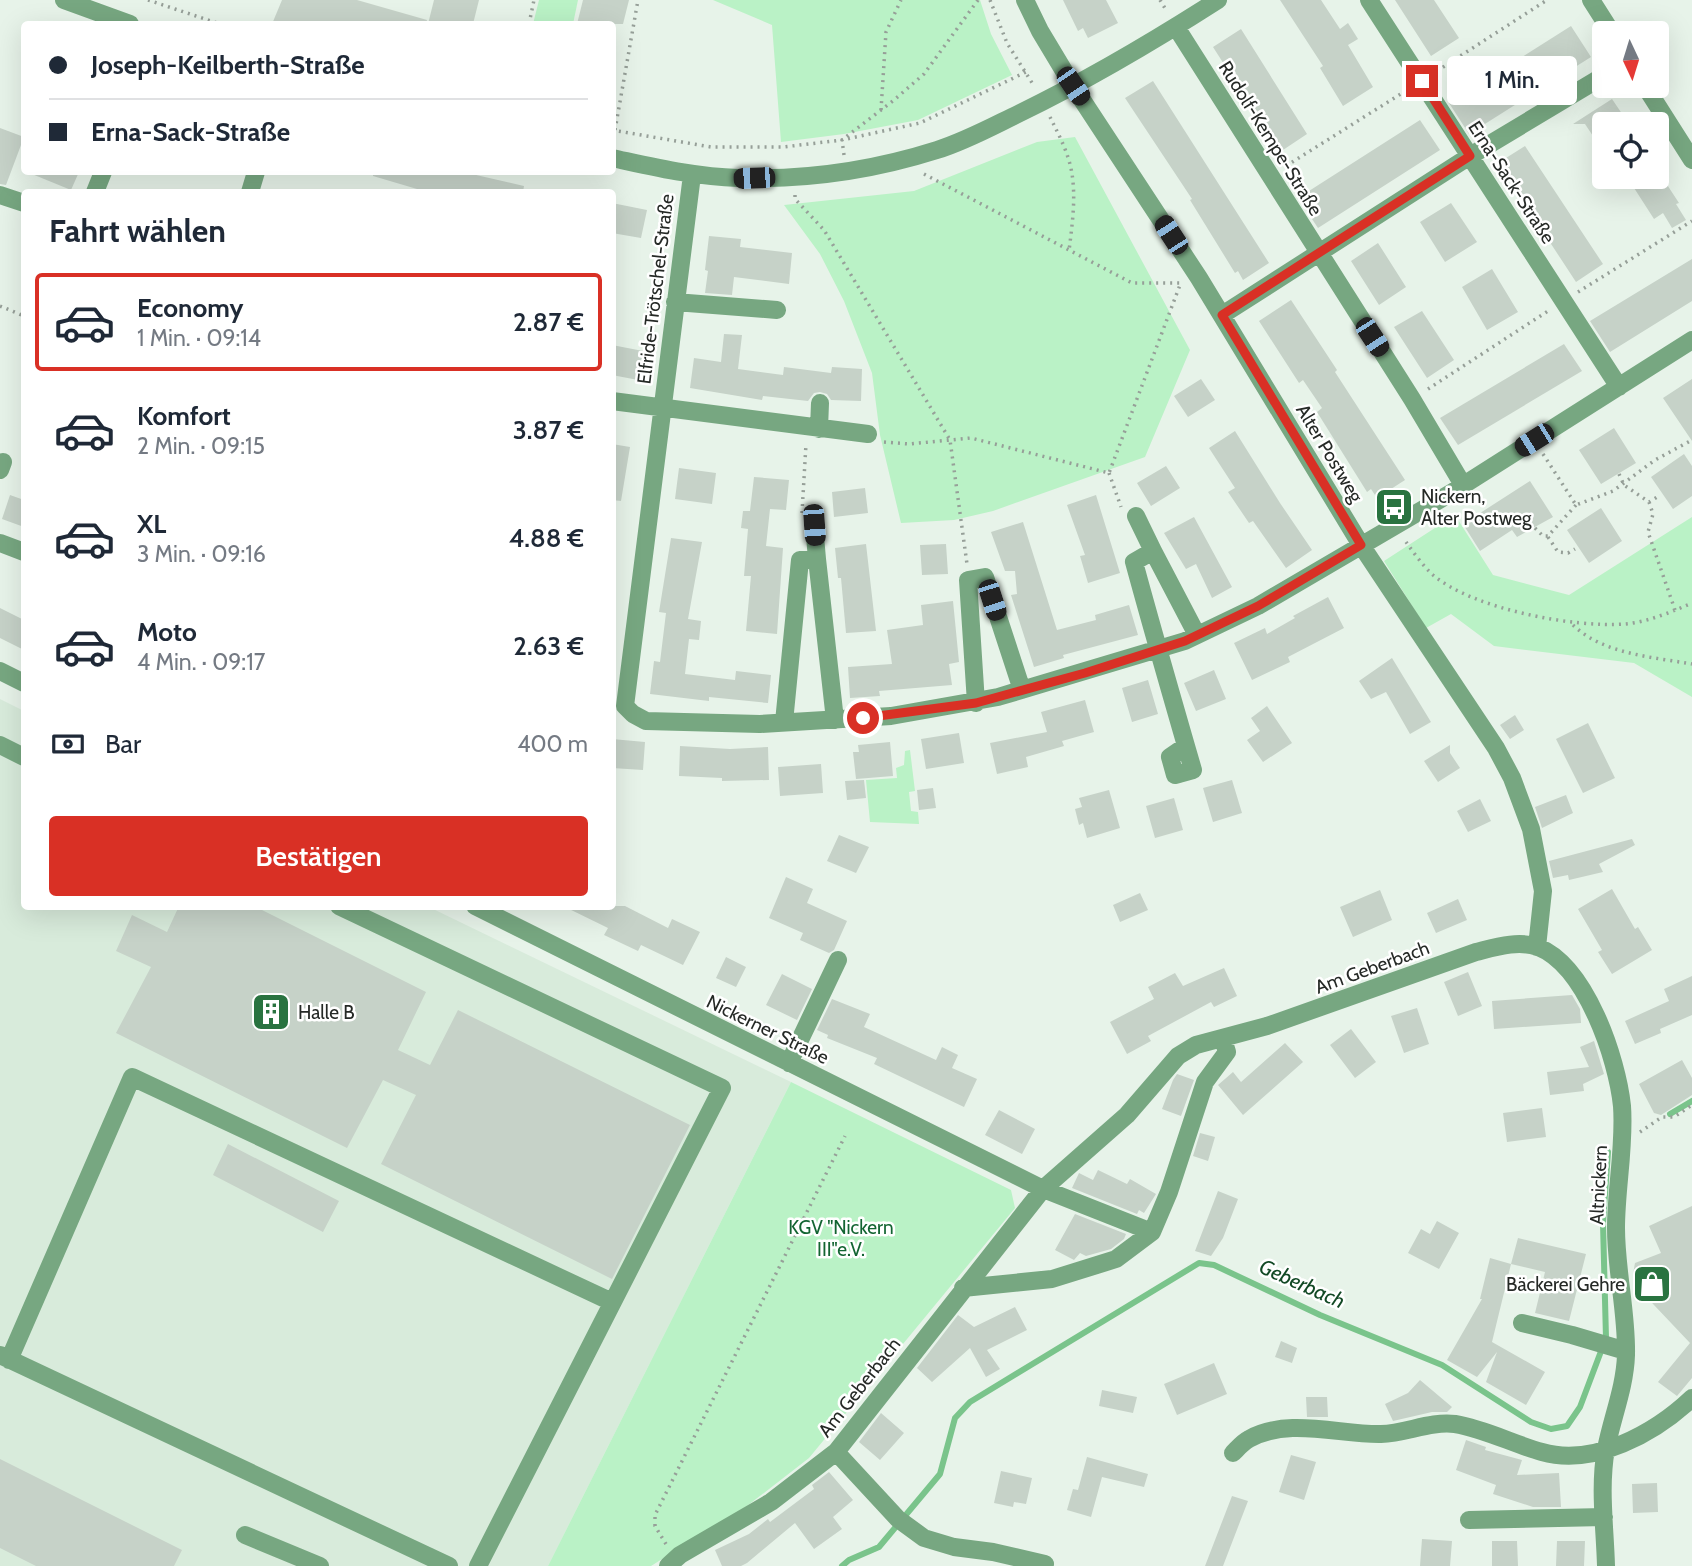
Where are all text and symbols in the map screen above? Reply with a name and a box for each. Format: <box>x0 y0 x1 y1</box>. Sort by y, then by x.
north arrow <box>1592 21 1670 98</box>
map controls <box>1592 21 1669 189</box>
text: Joseph-Keilberth-Straße <box>91 49 365 81</box>
callout: 1 Min. <box>1446 56 1576 106</box>
street label: Rudolf-Kempe-Straße <box>1214 57 1328 220</box>
car <box>1053 63 1094 109</box>
route end <box>1406 65 1438 97</box>
text: 1 Min. <box>1484 66 1540 94</box>
button: locate <box>1592 112 1669 189</box>
text: Erna-Sack-Straße <box>91 116 290 148</box>
street label: Erna-Sack-Straße <box>1463 117 1560 248</box>
car <box>733 167 776 189</box>
street label: Elfride-Trötschel-Straße <box>632 192 679 385</box>
text: Fahrt wählen <box>49 211 226 250</box>
car <box>1151 212 1192 258</box>
icon: car <box>53 291 116 354</box>
text: Economy <box>137 292 243 324</box>
text: 2.87 € <box>513 306 584 338</box>
car <box>1352 314 1393 360</box>
text: 1 Min. · 09:14 <box>137 324 261 352</box>
icon: car <box>53 399 116 462</box>
text: Komfort <box>137 400 231 432</box>
street label: Alter Postweg <box>1291 400 1368 507</box>
text: 3.87 € <box>513 414 584 446</box>
car <box>1511 420 1558 460</box>
text: 2 Min. · 09:15 <box>137 432 265 460</box>
place label: Nickern, Alter Postweg <box>1421 485 1532 530</box>
bus stop icon: Nickern, Alter Postweg <box>1373 486 1415 528</box>
car <box>803 503 826 547</box>
icon: car <box>53 507 116 570</box>
text: XL <box>137 508 166 540</box>
text: 4.88 € <box>509 522 584 554</box>
text: 3 Min. · 09:16 <box>137 540 266 568</box>
car <box>976 577 1009 623</box>
icon: car <box>53 615 116 678</box>
text: Moto <box>137 616 197 648</box>
text: 2.63 € <box>513 630 584 662</box>
text: 4 Min. · 09:17 <box>137 648 265 676</box>
route start <box>847 702 879 734</box>
icon: cash <box>49 725 87 763</box>
text: Bar <box>105 728 141 760</box>
text: 400 m <box>517 730 588 758</box>
button: Bestätigen <box>49 816 588 896</box>
street label: Am Geberbach <box>1312 936 1432 999</box>
street label: Nickerner Straße <box>703 990 833 1069</box>
building icon: Halle B <box>250 991 292 1033</box>
place label: Halle B <box>298 1001 355 1024</box>
street label: Altnickern <box>1585 1144 1612 1226</box>
park label: KGV "Nickern III"e.V. <box>788 1216 894 1261</box>
water label: Geberbach <box>1255 1254 1349 1314</box>
shop icon: Bäckerei Gehre <box>1631 1263 1673 1305</box>
place label: Bäckerei Gehre <box>1506 1273 1625 1296</box>
street label: Am Geberbach <box>813 1333 905 1442</box>

